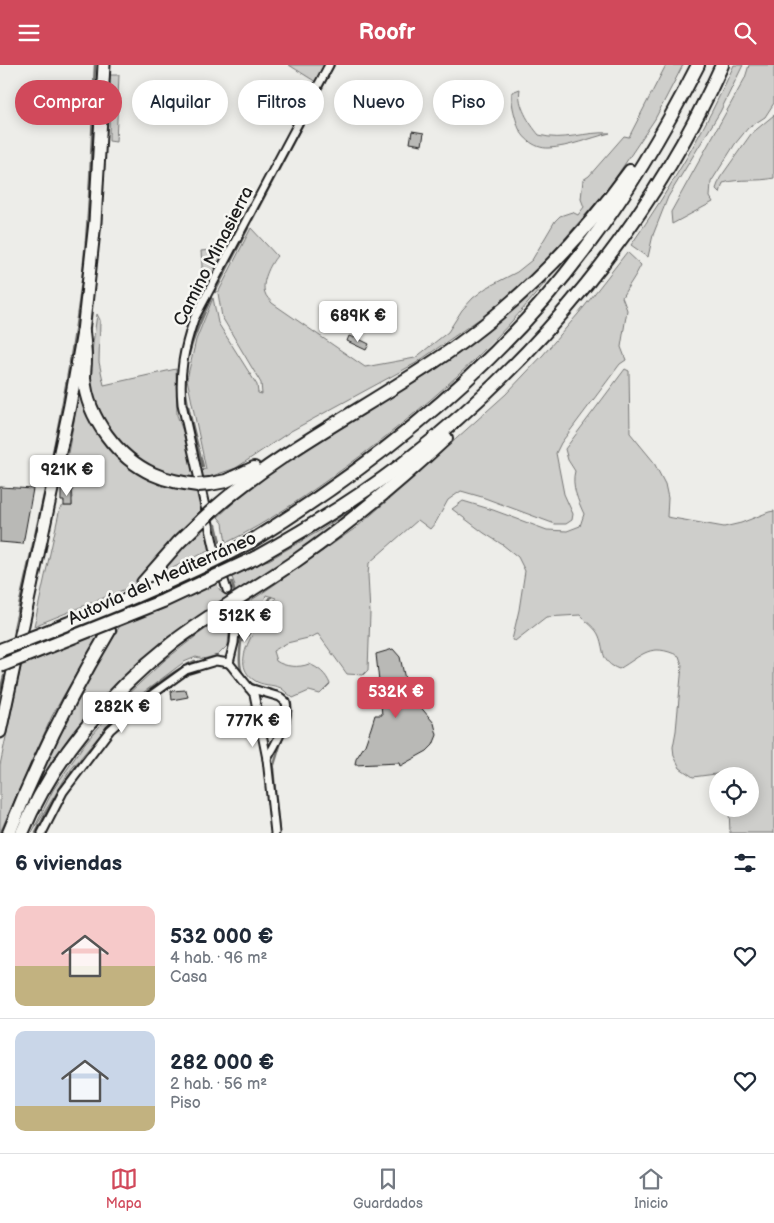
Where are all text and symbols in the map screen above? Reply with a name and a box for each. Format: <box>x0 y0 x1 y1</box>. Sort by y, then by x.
icon: menu <box>15 19 43 47</box>
text: Roofr <box>359 19 415 46</box>
icon: search <box>731 19 759 47</box>
chip: Comprar <box>15 80 122 125</box>
chip: Alquilar <box>132 80 228 125</box>
chip: Filtros <box>238 80 324 125</box>
chip: Nuevo <box>334 80 423 125</box>
chip: Piso <box>433 80 504 125</box>
street label: Camino Minasierra <box>169 183 258 330</box>
pin: 689K € <box>317 301 399 343</box>
text: 689K € <box>330 307 386 326</box>
pin: 921K € <box>26 455 108 497</box>
text: 921K € <box>41 461 93 480</box>
street label: Autovía del Mediterráneo <box>65 527 260 630</box>
pin: 512K € <box>204 601 286 643</box>
text: 512K € <box>219 607 271 626</box>
pin: 532K € <box>355 677 437 719</box>
text: 532K € <box>368 683 424 702</box>
pin: 282K € <box>81 691 163 734</box>
text: 282K € <box>94 698 150 717</box>
pin: 777K € <box>212 705 294 748</box>
text: 777K € <box>226 712 280 731</box>
map controls <box>709 767 759 817</box>
button: locate <box>709 767 759 817</box>
icon: filters <box>731 849 759 877</box>
text: 6 viviendas <box>15 851 122 876</box>
text: 532 000 € <box>170 924 273 949</box>
icon: home <box>55 926 115 986</box>
icon: heart <box>731 942 759 970</box>
text: 4 hab. · 96 m² <box>170 949 267 968</box>
text: Casa <box>170 968 207 987</box>
text: 282 000 € <box>170 1050 274 1075</box>
icon: home <box>55 1051 115 1111</box>
icon: heart <box>731 1067 759 1095</box>
text: 2 hab. · 56 m² <box>170 1075 267 1094</box>
text: Piso <box>170 1094 201 1113</box>
tab: Mapa <box>106 1165 142 1212</box>
tab: Guardados <box>353 1165 423 1212</box>
tab: Inicio <box>634 1165 668 1212</box>

